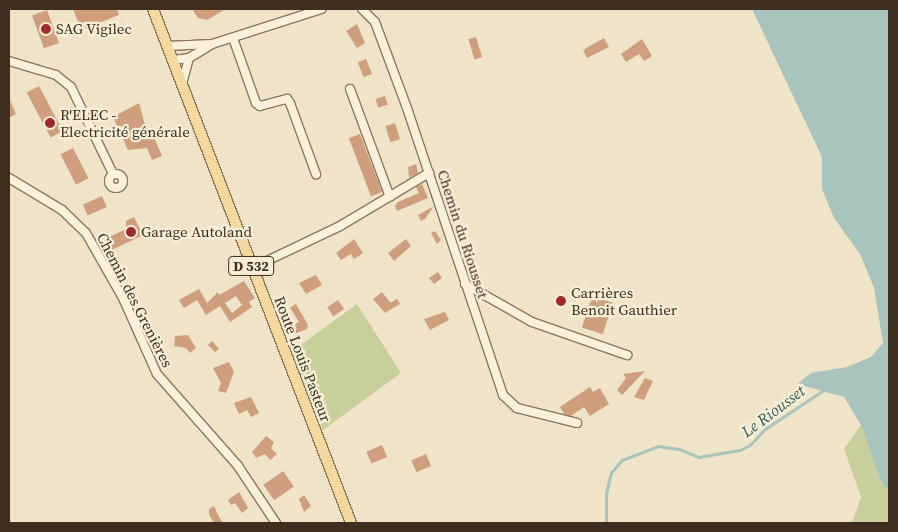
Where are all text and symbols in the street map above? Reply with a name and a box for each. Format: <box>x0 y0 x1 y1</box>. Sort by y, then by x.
place label: SAG Vigilec <box>56 20 132 38</box>
marker: SAG Vigilec <box>40 23 52 35</box>
place label: R'ELEC - Electricité générale <box>60 105 190 140</box>
marker: R'ELEC - Electricité générale <box>44 117 56 129</box>
street label: Chemin du Riousset <box>434 168 492 300</box>
place label: Garage Autoland <box>141 223 252 241</box>
marker: Garage Autoland <box>125 226 137 238</box>
street label: Chemin des Grenières <box>93 230 177 370</box>
road number: D 532 <box>227 255 275 278</box>
place label: Carrières Benoit Gauthier <box>571 283 677 318</box>
street label: Route Louis Pasteur <box>271 294 335 424</box>
marker: Carrières Benoit Gauthier <box>555 295 567 307</box>
water label: Le Riousset <box>737 381 809 441</box>

